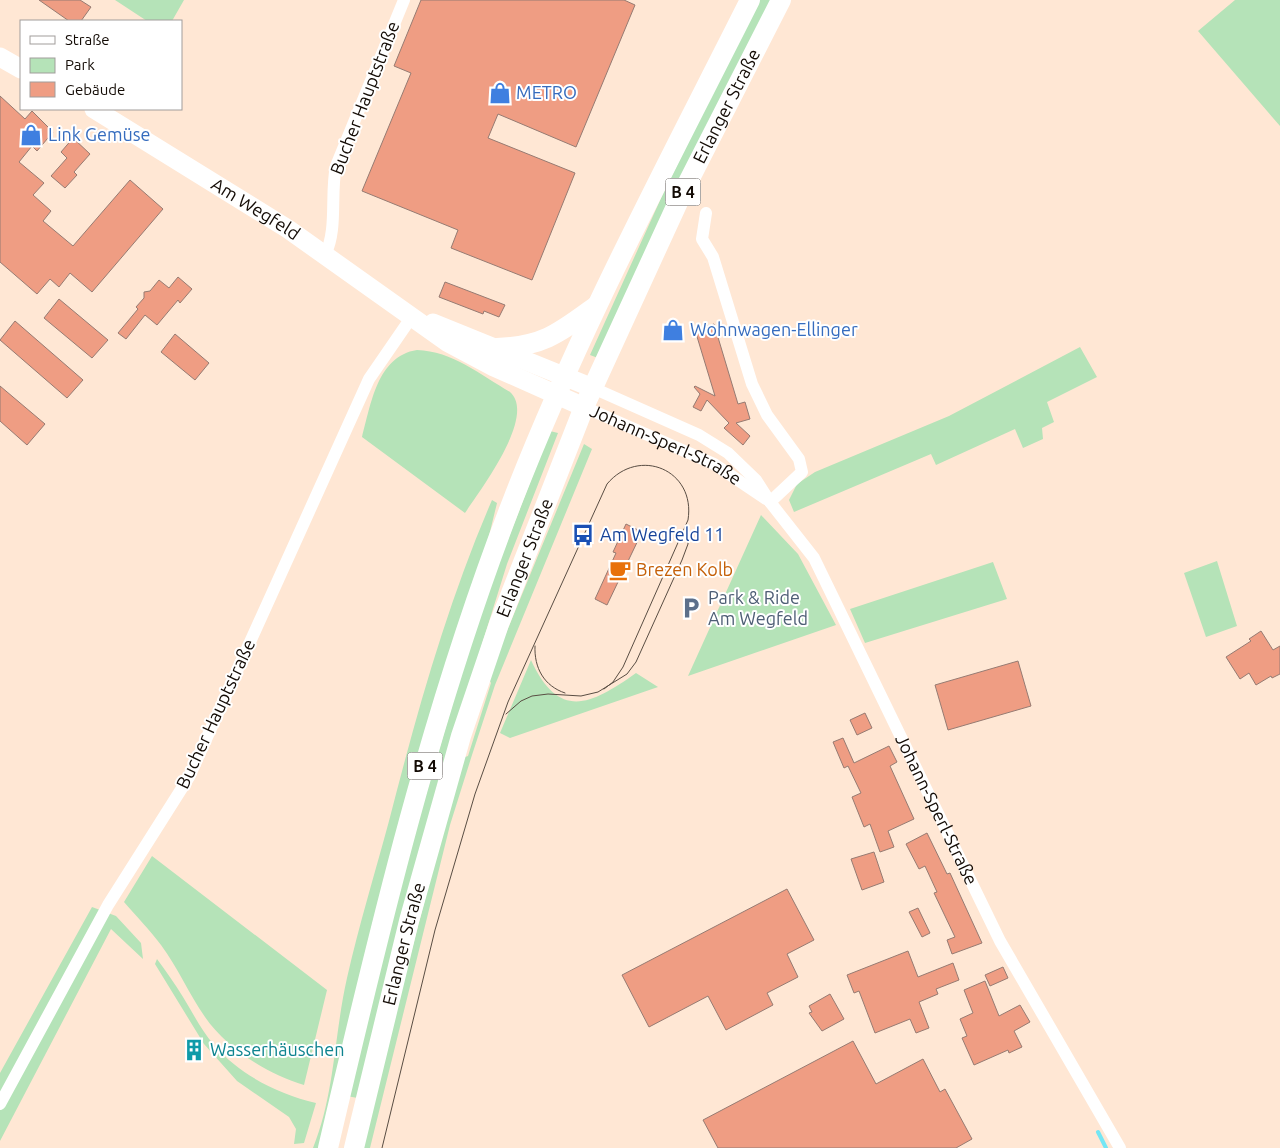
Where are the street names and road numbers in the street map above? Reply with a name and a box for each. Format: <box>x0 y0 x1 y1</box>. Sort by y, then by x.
street label: Bucher Hauptstraße <box>326 18 403 177</box>
street label: Erlanger Straße <box>688 45 763 166</box>
street label: Am Wegfeld <box>208 173 304 243</box>
road number: B 4 <box>666 178 700 206</box>
street label: Johann-Sperl-Straße <box>587 400 745 488</box>
street label: Erlanger Straße <box>492 495 556 620</box>
street label: Bucher Hauptstraße <box>172 636 259 792</box>
street label: Johann-Sperl-Straße <box>892 731 982 888</box>
road number: B 4 <box>408 752 442 779</box>
street label: Erlanger Straße <box>378 880 428 1007</box>

